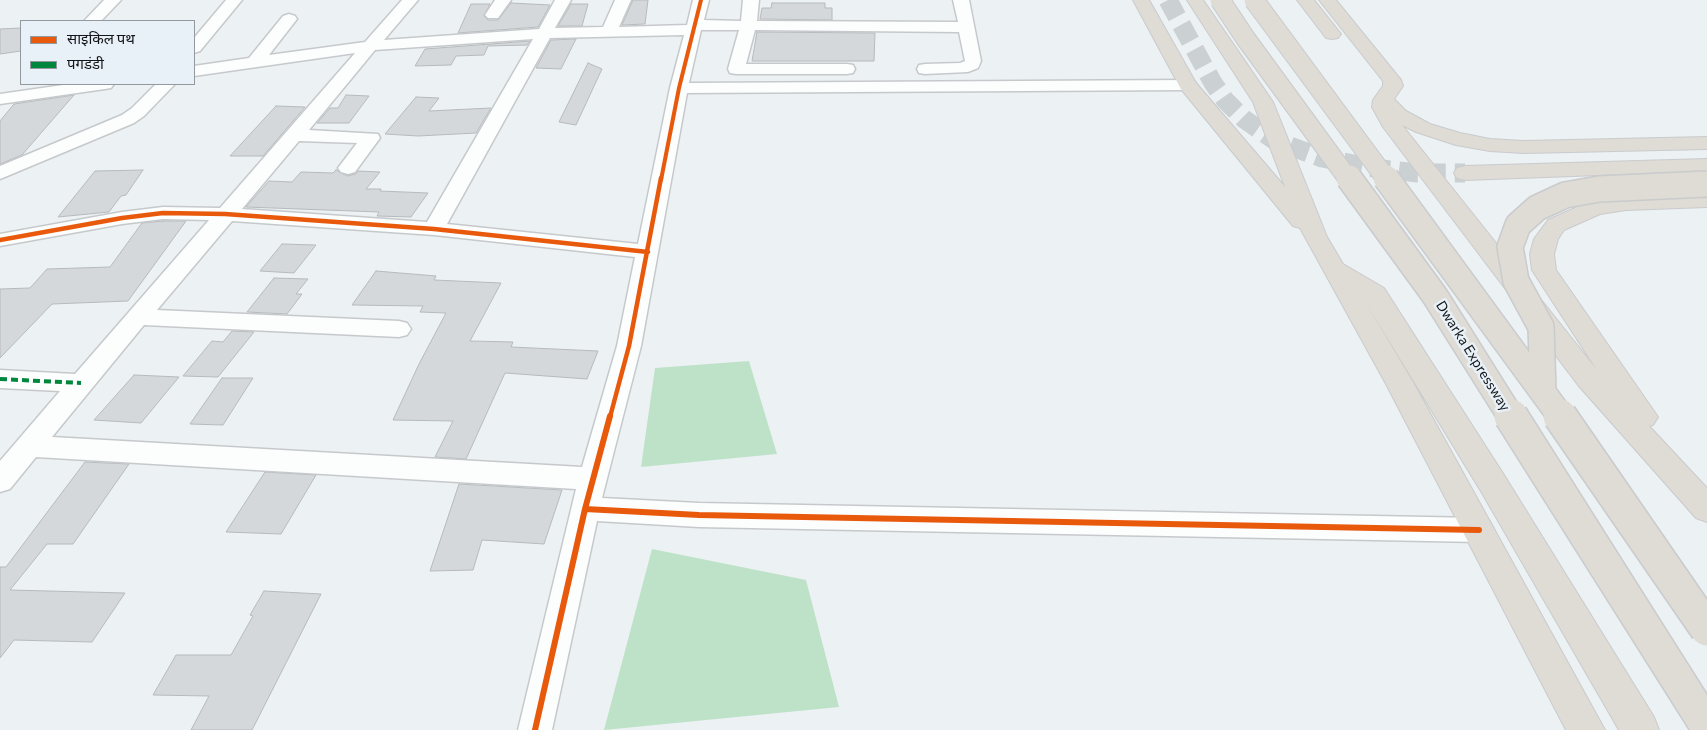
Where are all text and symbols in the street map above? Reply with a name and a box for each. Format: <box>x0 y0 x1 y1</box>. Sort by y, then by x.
legend <box>20 20 195 85</box>
text: साइकिल पथ <box>67 29 135 47</box>
text: पगडंडी <box>67 54 104 72</box>
street label: Dwarka Expressway <box>1432 298 1514 414</box>

